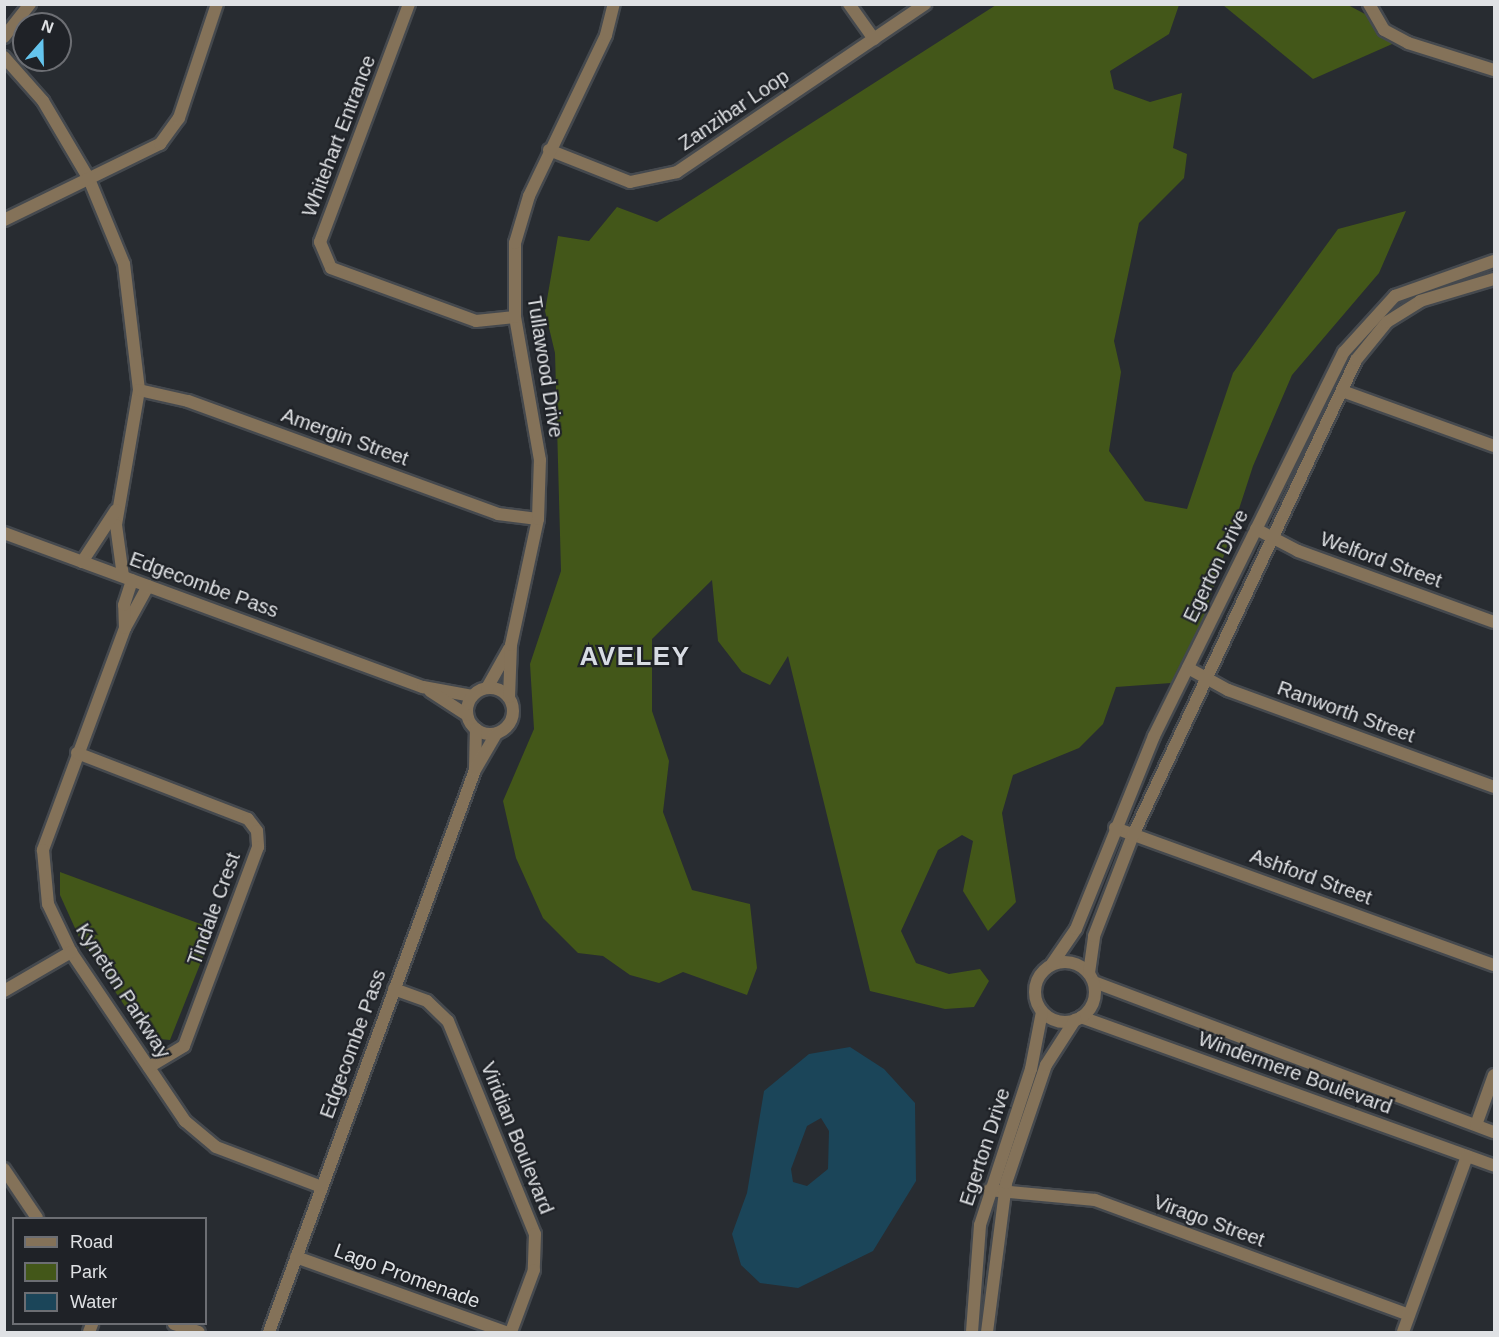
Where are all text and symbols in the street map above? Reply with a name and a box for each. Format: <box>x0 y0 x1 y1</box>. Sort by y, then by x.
north arrow <box>12 12 72 72</box>
text: N <box>39 17 56 36</box>
street label: Whitehart Entrance <box>297 52 381 220</box>
street label: Zanzibar Loop <box>674 64 794 156</box>
street label: Tullawood Drive <box>522 295 568 439</box>
street label: Amergin Street <box>278 403 412 471</box>
street label: Egerton Drive <box>1178 506 1254 626</box>
street label: Welford Street <box>1317 527 1445 593</box>
street label: Edgecombe Pass <box>126 547 282 623</box>
district label: AVELEY <box>579 641 691 673</box>
street label: Ranworth Street <box>1274 676 1418 748</box>
street label: Ashford Street <box>1247 844 1375 910</box>
street label: Tindale Crest <box>183 849 245 969</box>
street label: Kyneton Parkway <box>71 919 175 1063</box>
street label: Edgecombe Pass <box>315 966 391 1122</box>
street label: Windermere Boulevard <box>1195 1027 1395 1119</box>
street label: Viridian Boulevard <box>476 1058 558 1218</box>
street label: Egerton Drive <box>955 1085 1015 1209</box>
street label: Virago Street <box>1150 1190 1268 1252</box>
legend <box>12 1217 207 1325</box>
text: Road <box>70 1232 113 1252</box>
street label: Lago Promenade <box>331 1238 483 1314</box>
text: Park <box>70 1262 107 1282</box>
text: Water <box>70 1292 117 1312</box>

